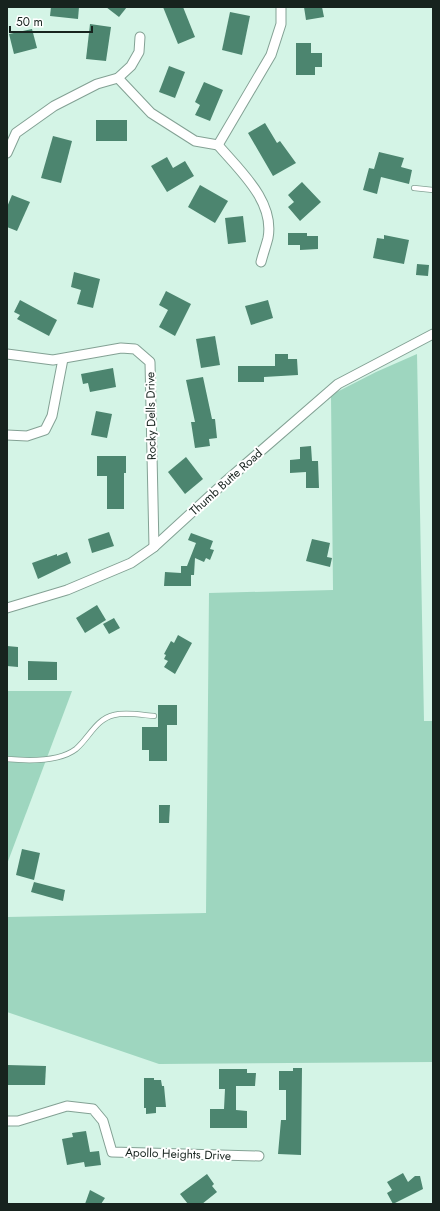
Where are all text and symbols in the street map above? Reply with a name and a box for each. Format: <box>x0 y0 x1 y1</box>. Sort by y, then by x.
scale bar <box>10 8 92 34</box>
text: 50 m <box>16 13 43 31</box>
street label: Rocky Dells Drive <box>141 372 161 460</box>
street label: Thumb Butte Road <box>186 444 266 520</box>
street label: Apollo Heights Drive <box>125 1143 231 1165</box>

